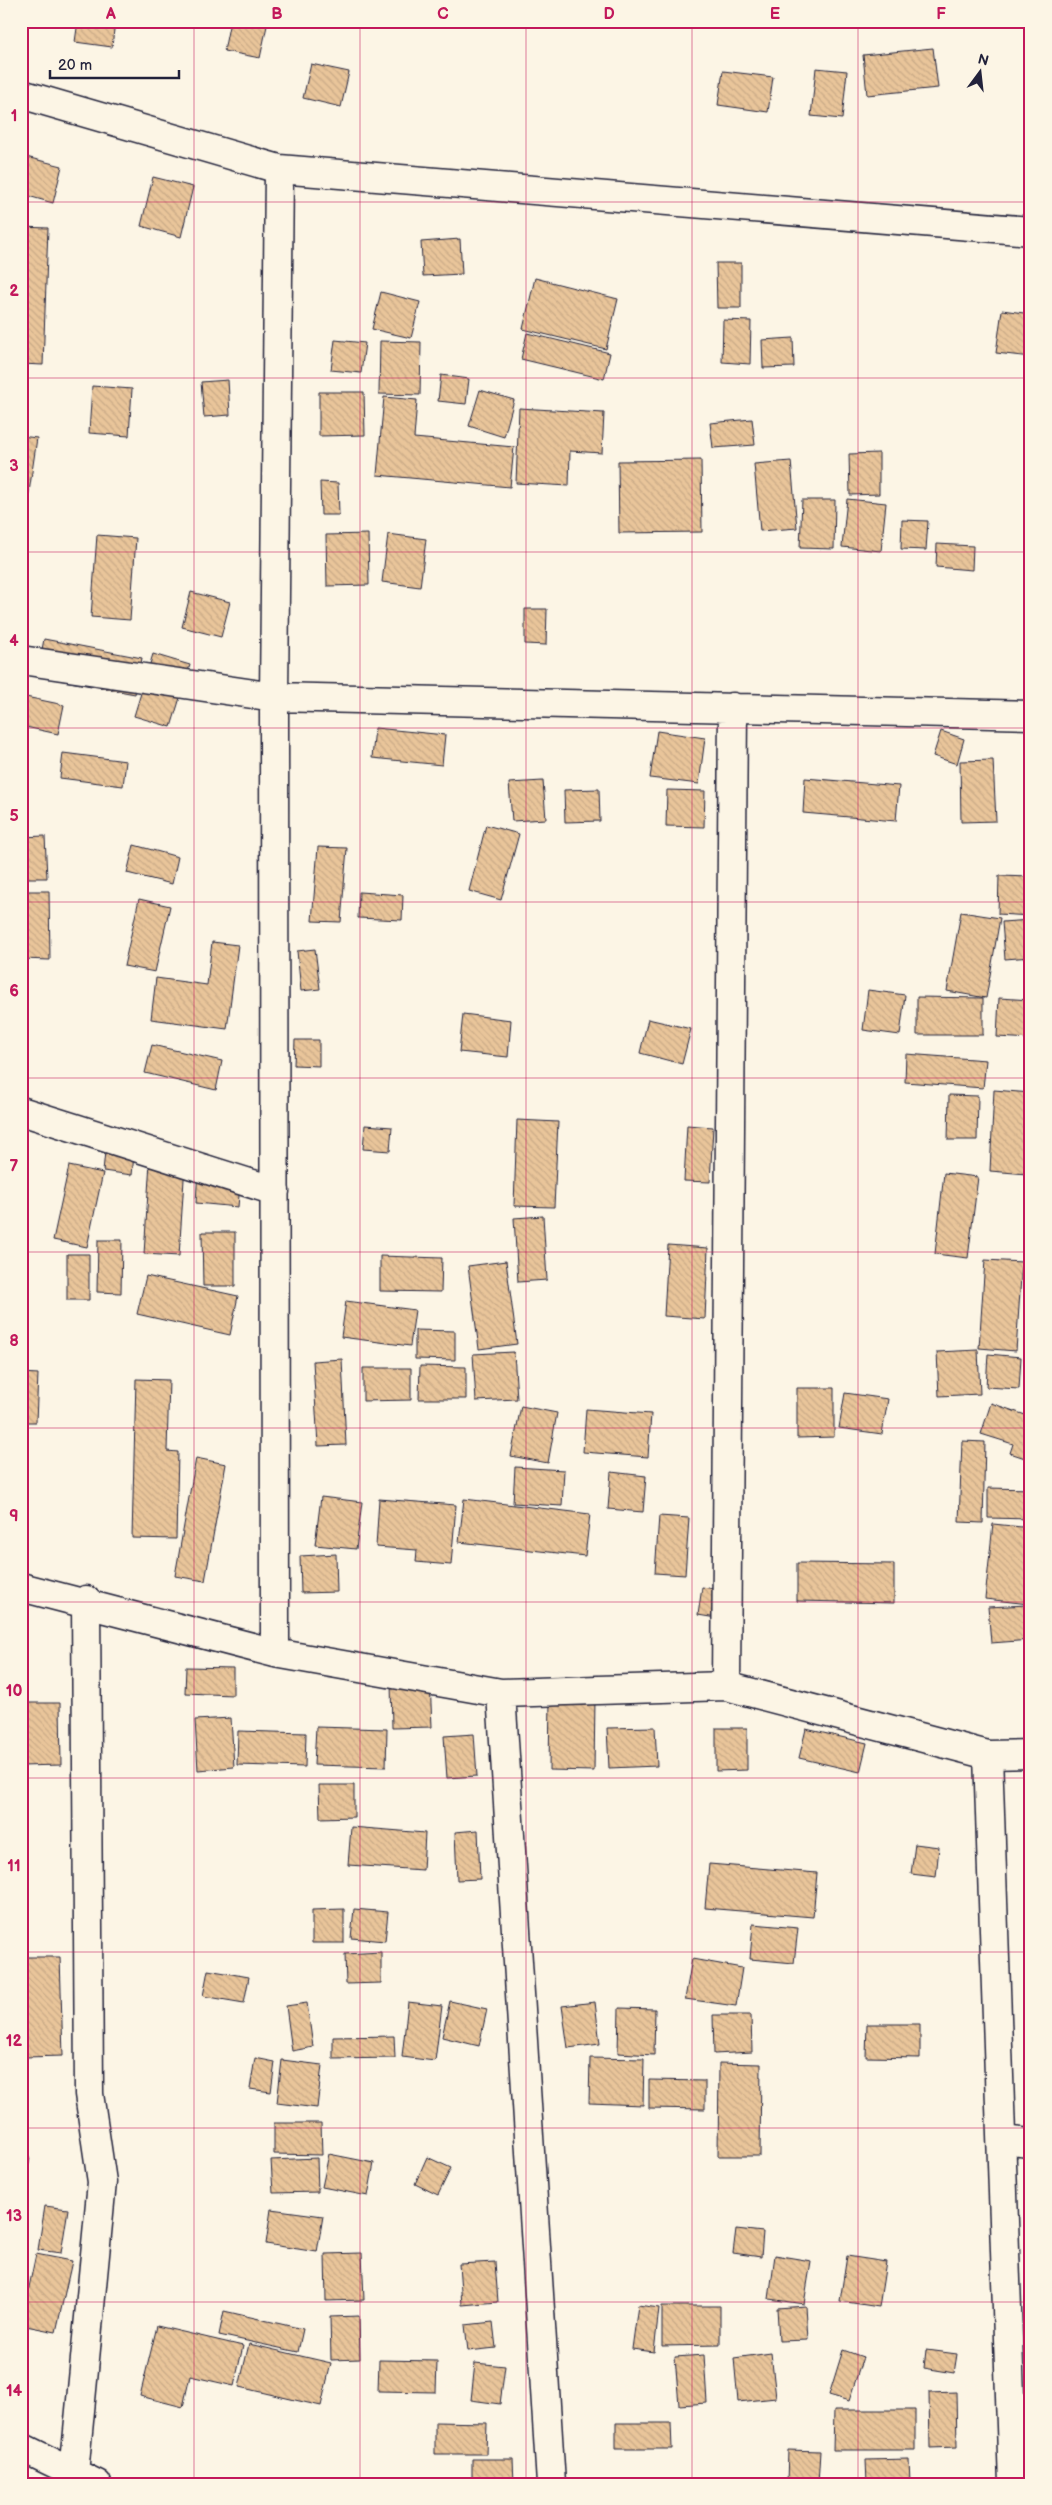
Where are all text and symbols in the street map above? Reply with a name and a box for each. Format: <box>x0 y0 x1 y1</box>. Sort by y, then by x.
text: A <box>105 5 116 24</box>
text: B <box>271 5 283 24</box>
text: C <box>437 5 449 24</box>
text: D <box>603 5 615 24</box>
text: E <box>770 5 780 24</box>
text: F <box>936 5 946 24</box>
scale bar <box>50 48 179 80</box>
north arrow <box>954 48 1004 98</box>
text: N <box>976 50 991 69</box>
text: 20 m <box>58 56 92 75</box>
text: 1 <box>11 107 17 126</box>
text: 2 <box>9 282 19 301</box>
text: 3 <box>9 457 19 476</box>
text: 4 <box>9 632 19 651</box>
text: 5 <box>9 807 19 826</box>
text: 6 <box>9 982 19 1001</box>
text: 7 <box>10 1157 19 1176</box>
text: 8 <box>9 1332 19 1351</box>
text: 9 <box>9 1507 19 1526</box>
text: 10 <box>6 1682 22 1701</box>
text: 11 <box>7 1857 21 1876</box>
text: 12 <box>6 2032 23 2051</box>
text: 13 <box>6 2207 22 2226</box>
text: 14 <box>6 2382 23 2401</box>

